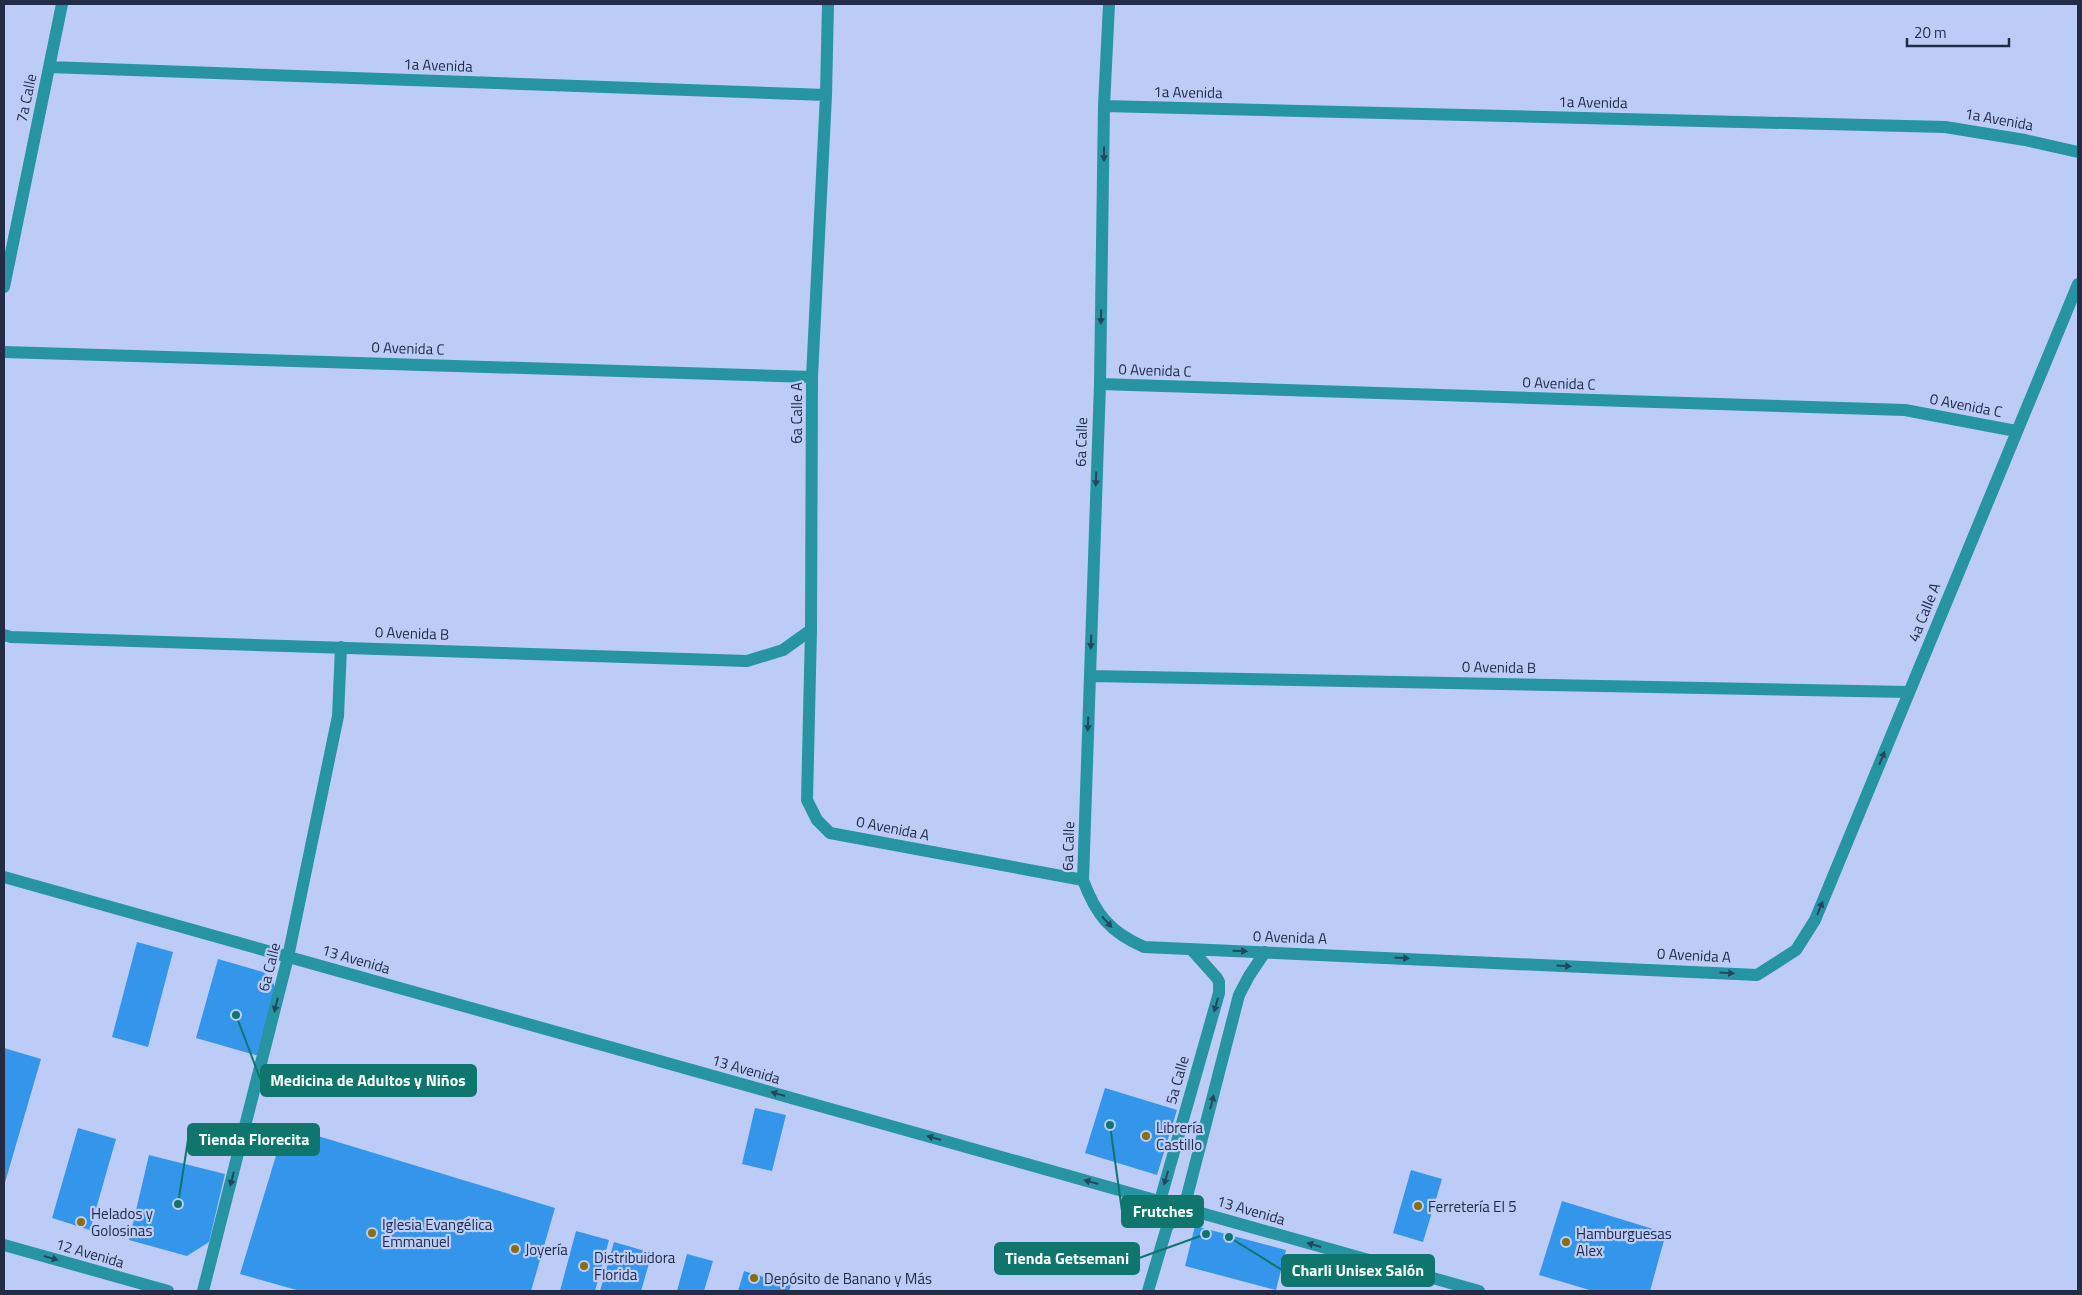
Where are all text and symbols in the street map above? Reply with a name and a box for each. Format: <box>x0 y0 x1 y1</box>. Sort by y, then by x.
scale bar <box>1907 15 2010 47</box>
text: 20 m <box>1914 21 1947 44</box>
street label: 1a Avenida <box>403 52 474 78</box>
street label: 7a Calle <box>10 71 42 125</box>
street label: 1a Avenida <box>1153 80 1223 104</box>
street label: 1a Avenida <box>1558 90 1628 114</box>
street label: 1a Avenida <box>1963 102 2036 136</box>
one-way arrow <box>1100 147 1108 163</box>
one-way arrow <box>1097 309 1105 325</box>
street label: 0 Avenida C <box>371 335 445 361</box>
street label: 0 Avenida C <box>1118 357 1192 383</box>
street label: 0 Avenida C <box>1522 370 1596 396</box>
street label: 6a Calle A <box>785 382 808 444</box>
street label: 0 Avenida C <box>1928 387 2004 423</box>
street label: 6a Calle <box>1069 417 1093 467</box>
one-way arrow <box>1092 472 1100 488</box>
street label: 4a Calle A <box>1902 579 1946 645</box>
street label: 0 Avenida B <box>374 620 450 646</box>
one-way arrow <box>1087 634 1095 650</box>
street label: 0 Avenida B <box>1462 655 1536 679</box>
one-way arrow <box>1084 717 1092 733</box>
one-way arrow <box>1878 750 1886 765</box>
street label: 0 Avenida A <box>854 810 932 846</box>
street label: 6a Calle <box>1056 821 1080 871</box>
one-way arrow <box>1817 901 1825 915</box>
one-way arrow <box>1101 915 1113 927</box>
street label: 0 Avenida A <box>1253 924 1327 950</box>
street label: 13 Avenida <box>319 938 393 980</box>
street label: 6a Calle <box>252 940 286 994</box>
street label: 0 Avenida A <box>1656 942 1732 968</box>
one-way arrow <box>1232 947 1248 955</box>
one-way arrow <box>1394 954 1410 962</box>
one-way arrow <box>1557 962 1573 970</box>
one-way arrow <box>1719 970 1735 978</box>
one-way arrow <box>272 997 280 1012</box>
one-way arrow <box>1211 997 1219 1012</box>
street label: 13 Avenida <box>709 1048 783 1090</box>
street label: 5a Calle <box>1159 1053 1195 1107</box>
callout: Medicina de Adultos y Niños <box>261 1065 476 1096</box>
text: Medicina de Adultos y Niños <box>270 1068 466 1092</box>
one-way arrow <box>770 1090 785 1098</box>
one-way arrow <box>1208 1094 1216 1109</box>
place label: Librería Castillo <box>1156 1116 1203 1156</box>
callout: Tienda Florecita <box>188 1124 319 1155</box>
text: Tienda Florecita <box>199 1127 309 1151</box>
marker: Librería Castillo <box>1140 1130 1152 1142</box>
one-way arrow <box>927 1134 942 1142</box>
one-way arrow <box>1162 1170 1170 1185</box>
one-way arrow <box>228 1172 236 1187</box>
one-way arrow <box>1083 1178 1098 1186</box>
street label: 13 Avenida <box>1214 1189 1288 1231</box>
place label: Ferretería El 5 <box>1428 1195 1517 1218</box>
callout: Frutches <box>1122 1196 1203 1227</box>
text: Frutches <box>1133 1199 1193 1223</box>
marker: Ferretería El 5 <box>1412 1200 1424 1212</box>
place label: Helados y Golosinas <box>91 1202 153 1242</box>
place label: Iglesia Evangélica Emmanuel <box>382 1213 493 1253</box>
marker: Helados y Golosinas <box>75 1216 87 1228</box>
place label: Hamburguesas Alex <box>1576 1222 1672 1262</box>
marker: Iglesia Evangélica Emmanuel <box>366 1227 378 1239</box>
street label: 12 Avenida <box>53 1232 127 1274</box>
marker: Hamburguesas Alex <box>1560 1236 1572 1248</box>
place label: Joyería <box>525 1238 568 1261</box>
one-way arrow <box>1307 1241 1322 1249</box>
marker: Joyería <box>509 1243 521 1255</box>
callout: Tienda Getsemani <box>995 1243 1139 1274</box>
place label: Distribuidora Florida <box>594 1246 676 1286</box>
text: Tienda Getsemani <box>1005 1246 1129 1270</box>
one-way arrow <box>43 1255 58 1263</box>
callout: Charli Unisex Salón <box>1282 1255 1434 1286</box>
text: Charli Unisex Salón <box>1292 1258 1424 1282</box>
marker: Distribuidora Florida <box>578 1260 590 1272</box>
place label: Depósito de Banano y Más <box>764 1267 932 1290</box>
marker: Depósito de Banano y Más <box>748 1272 760 1284</box>

